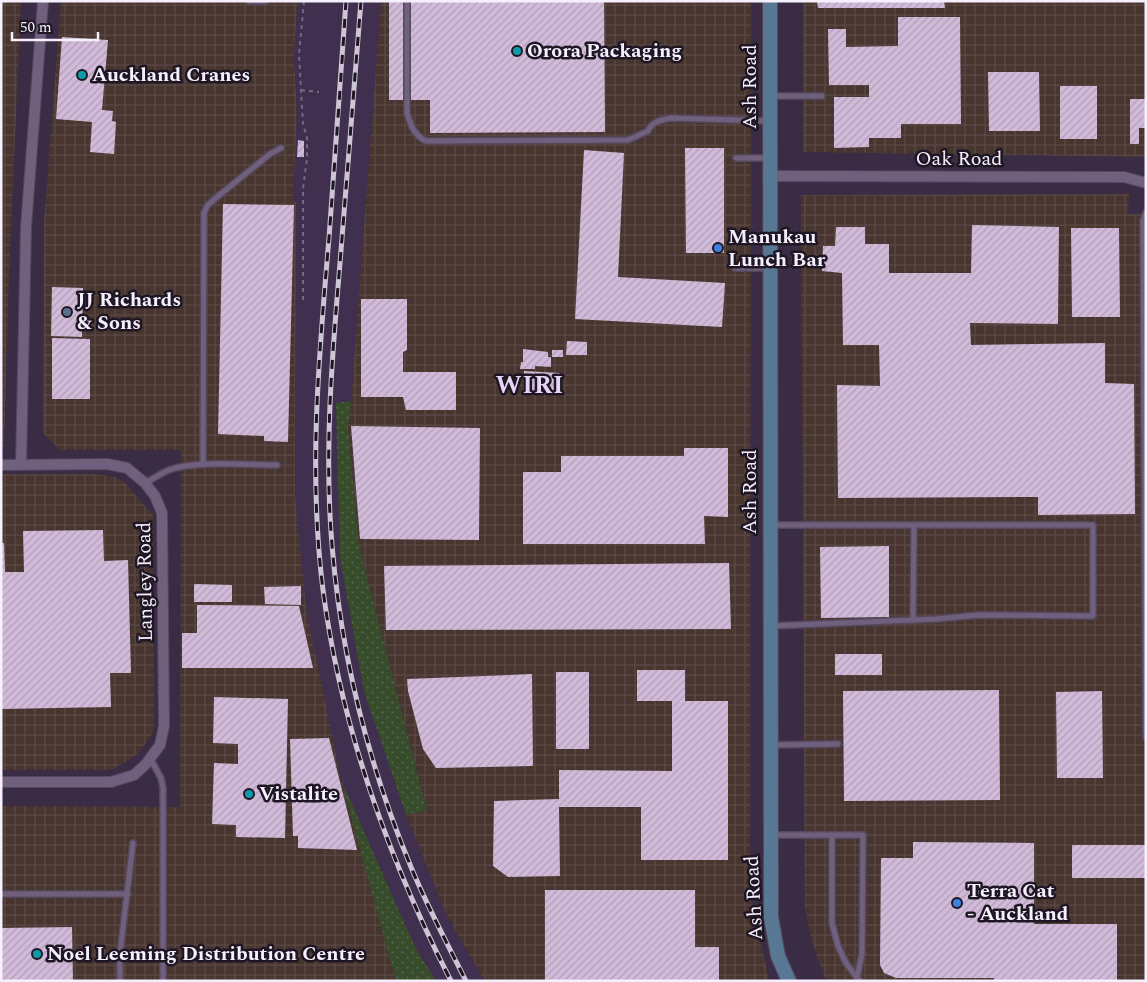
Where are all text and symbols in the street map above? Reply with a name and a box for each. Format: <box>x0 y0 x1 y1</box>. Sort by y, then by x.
scale bar <box>12 10 99 42</box>
text: 50 m <box>20 16 52 39</box>
place label: Orora Packaging <box>527 36 682 66</box>
street label: Ash Road <box>735 44 765 130</box>
marker: Orora Packaging <box>511 45 523 57</box>
place label: Auckland Cranes <box>92 60 250 90</box>
marker: Auckland Cranes <box>76 69 88 81</box>
street label: Oak Road <box>915 144 1003 174</box>
place label: Manukau Lunch Bar <box>728 222 826 275</box>
marker: Manukau Lunch Bar <box>712 242 724 254</box>
place label: JJ Richards & Sons <box>77 285 181 338</box>
marker: JJ Richards & Sons <box>61 306 73 318</box>
district label: WIRI <box>496 367 564 405</box>
street label: Ash Road <box>735 449 765 535</box>
street label: Langley Road <box>129 522 161 642</box>
place label: Vistalite <box>259 779 338 809</box>
marker: Vistalite <box>243 788 255 800</box>
street label: Ash Road <box>737 855 771 941</box>
place label: Terra Cat - Auckland <box>967 876 1069 929</box>
marker: Terra Cat - Auckland <box>951 897 963 909</box>
place label: Noel Leeming Distribution Centre <box>47 939 365 969</box>
marker: Noel Leeming Distribution Centre <box>31 948 43 960</box>

